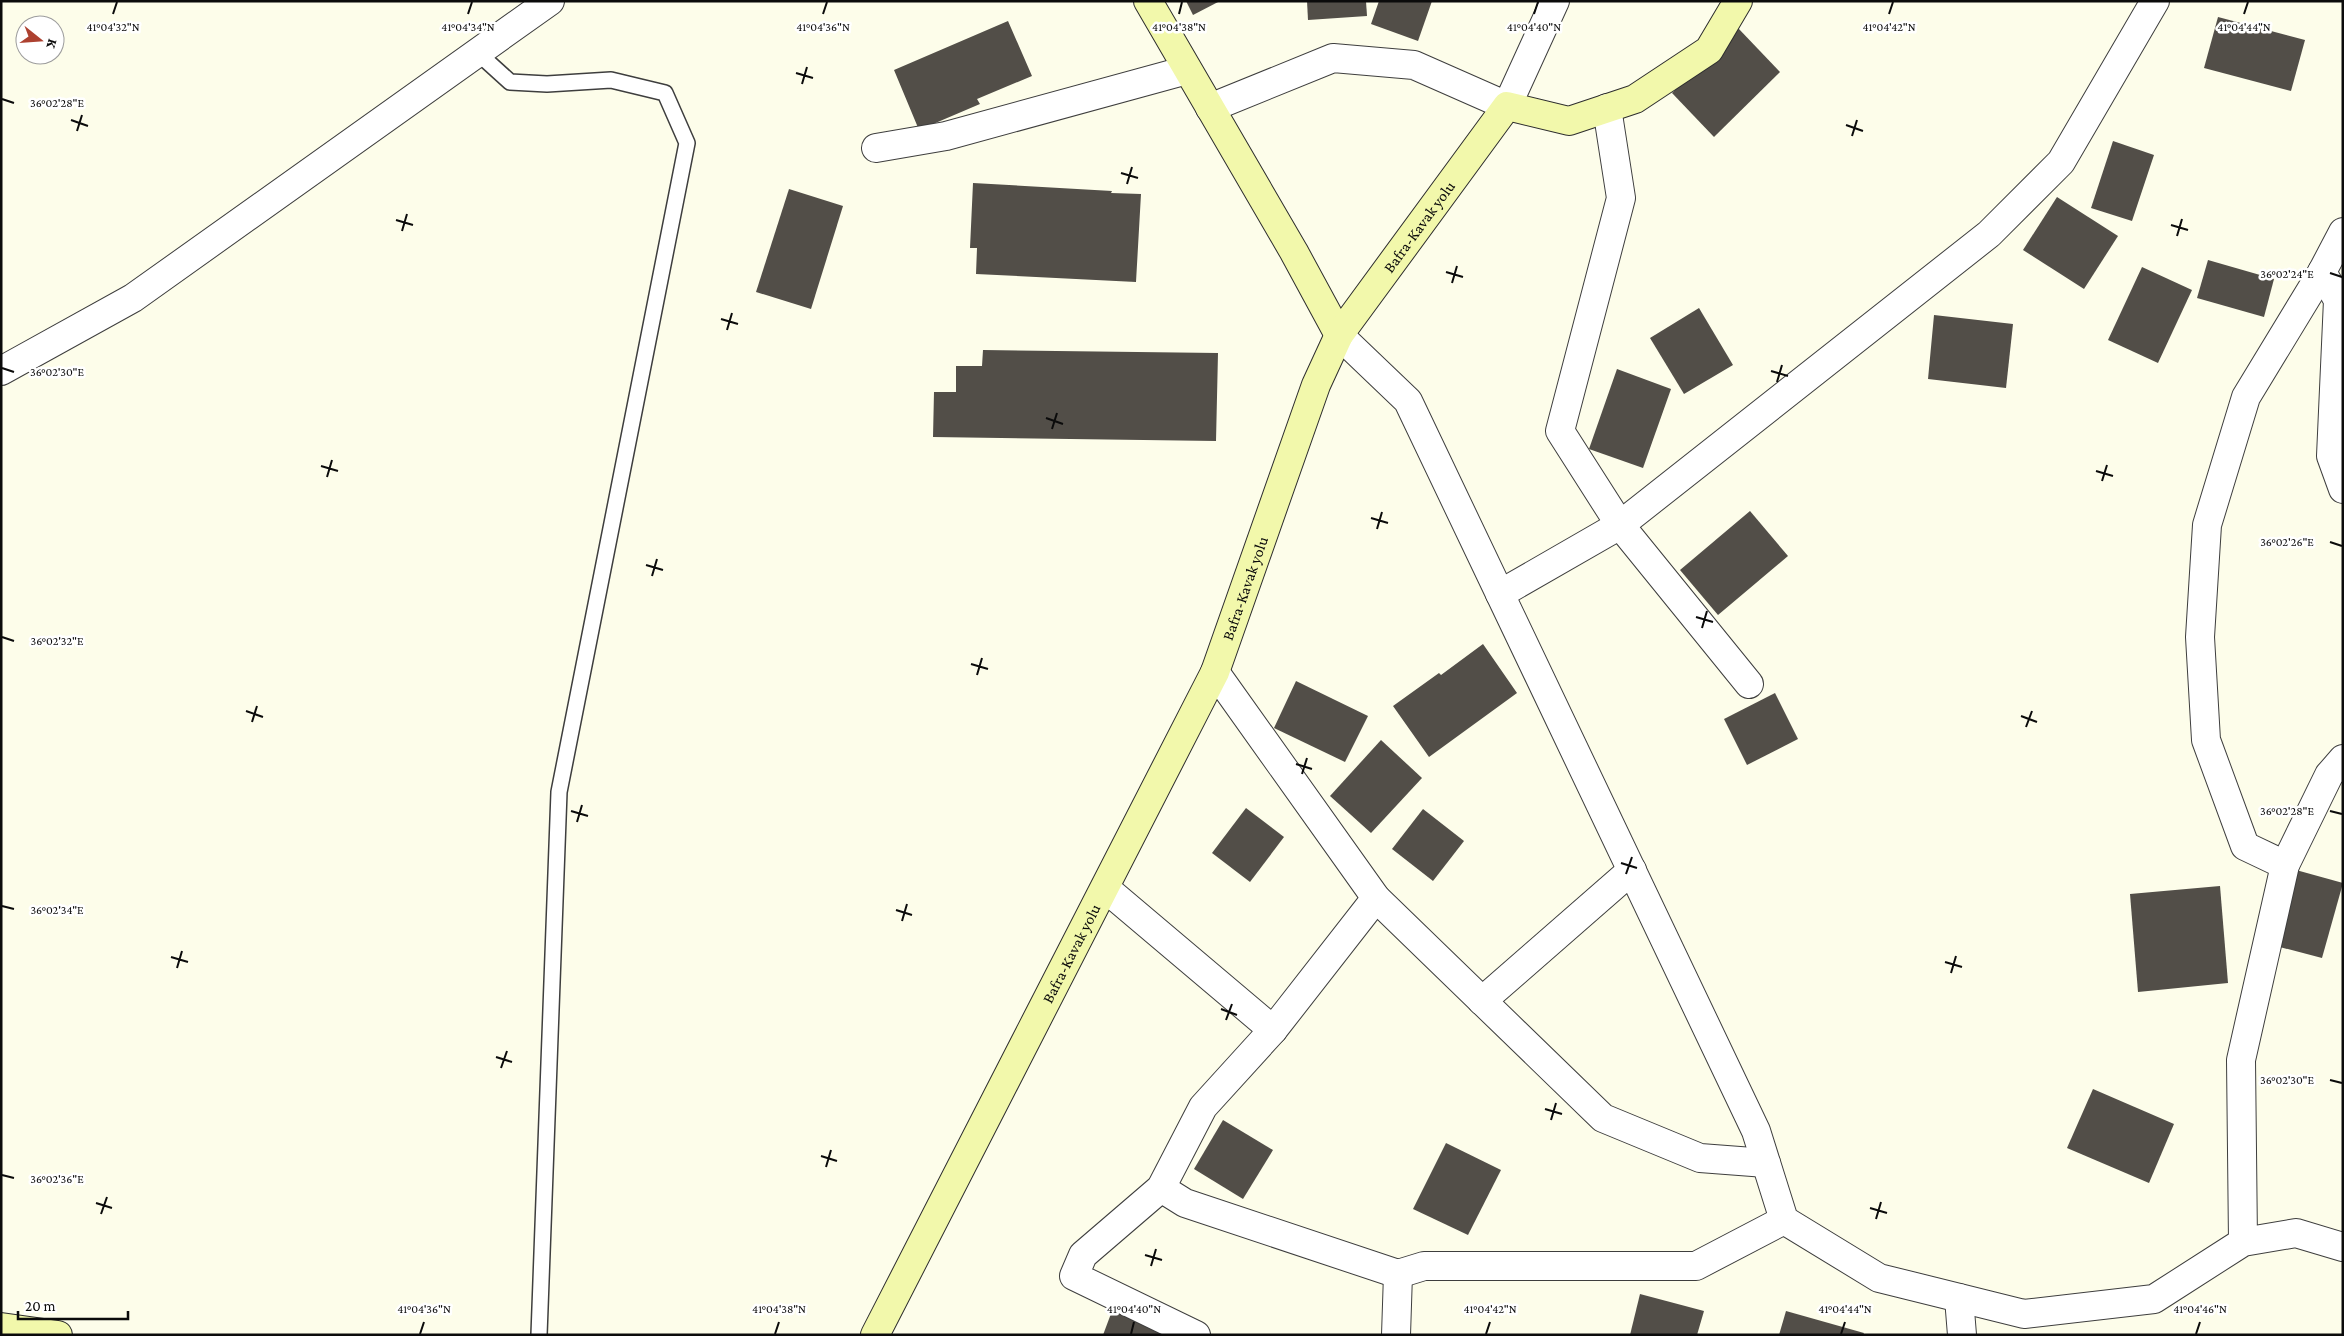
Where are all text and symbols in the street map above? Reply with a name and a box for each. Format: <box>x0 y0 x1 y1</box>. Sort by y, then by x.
north arrow <box>15 15 65 65</box>
text: 41°04'32"N <box>86 20 140 34</box>
text: 41°04'34"N <box>441 20 495 34</box>
text: 41°04'36"N <box>796 20 850 34</box>
text: 41°04'38"N <box>1152 20 1206 34</box>
text: 41°04'40"N <box>1507 20 1561 34</box>
text: 41°04'42"N <box>1862 20 1916 34</box>
text: 41°04'44"N <box>2217 20 2271 34</box>
text: K <box>43 37 61 51</box>
text: 36°02'28"E <box>30 96 84 110</box>
street label: Bafra-Kavak yolu <box>1380 177 1458 275</box>
text: 36°02'24"E <box>2260 267 2314 281</box>
text: 36°02'30"E <box>30 365 84 379</box>
street label: Bafra-Kavak yolu <box>1218 533 1271 642</box>
text: 36°02'26"E <box>2260 535 2314 549</box>
text: 36°02'32"E <box>31 634 84 648</box>
text: 36°02'28"E <box>2260 804 2314 818</box>
street label: Bafra-Kavak yolu <box>1038 900 1103 1006</box>
text: 36°02'34"E <box>30 903 84 917</box>
text: 36°02'30"E <box>2260 1073 2314 1087</box>
text: 36°02'36"E <box>30 1172 84 1186</box>
scale bar <box>18 1288 128 1320</box>
text: 20 m <box>25 1298 56 1314</box>
text: 41°04'36"N <box>397 1302 451 1316</box>
text: 41°04'38"N <box>752 1302 806 1316</box>
text: 41°04'40"N <box>1107 1302 1161 1316</box>
text: 41°04'42"N <box>1463 1302 1517 1316</box>
text: 41°04'44"N <box>1818 1302 1872 1316</box>
text: 41°04'46"N <box>2173 1302 2227 1316</box>

